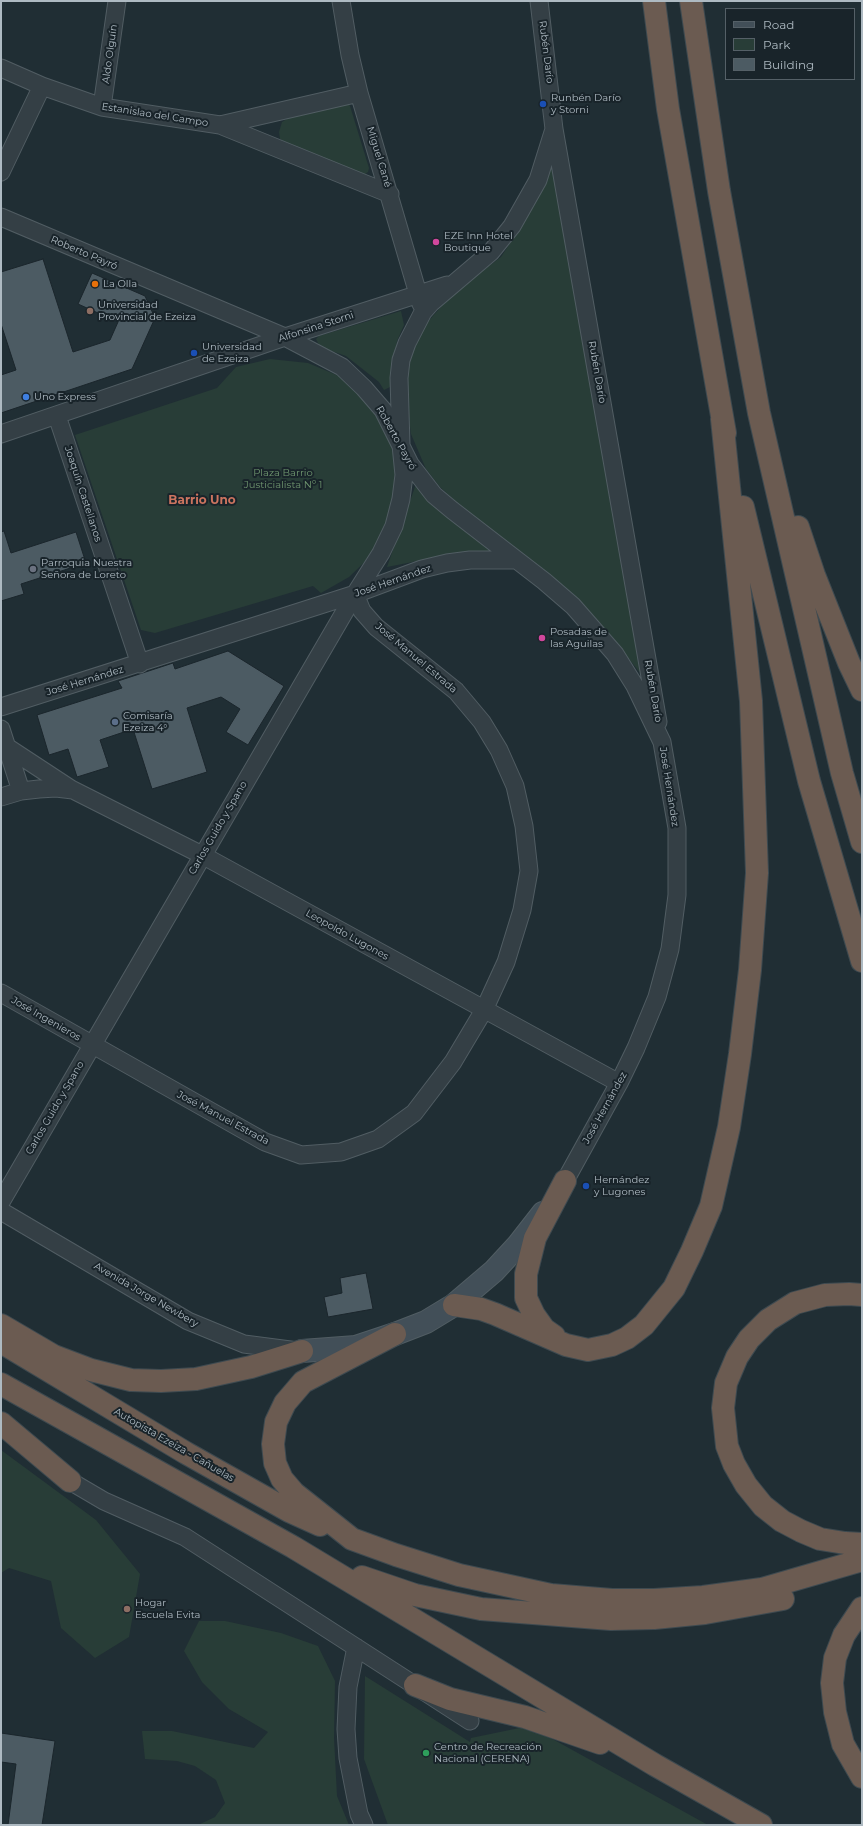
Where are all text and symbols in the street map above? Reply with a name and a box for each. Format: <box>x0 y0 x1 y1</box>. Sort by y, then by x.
legend <box>725 8 855 80</box>
text: Road <box>763 17 794 32</box>
street label: Rubén Darío <box>536 20 556 84</box>
street label: Aldo Olguín <box>100 24 120 84</box>
text: Park <box>763 37 790 52</box>
text: Building <box>763 57 814 72</box>
place label: Runbén Darío y Storni <box>551 92 621 116</box>
marker: Runbén Darío y Storni <box>538 99 548 109</box>
street label: Estanislao del Campo <box>101 101 209 129</box>
street label: Miguel Cané <box>364 125 394 189</box>
place label: EZE Inn Hotel Boutique <box>444 230 513 254</box>
street label: Roberto Payró <box>49 233 119 273</box>
marker: EZE Inn Hotel Boutique <box>431 237 441 247</box>
place label: La Olla <box>103 278 137 290</box>
marker: La Olla <box>90 279 100 289</box>
place label: Universidad Provincial de Ezeiza <box>98 299 196 322</box>
marker: Universidad Provincial de Ezeiza <box>85 306 95 316</box>
street label: Alfonsina Storni <box>277 309 355 345</box>
street label: Rubén Darío <box>586 340 608 404</box>
place label: Universidad de Ezeiza <box>202 341 262 364</box>
marker: Universidad de Ezeiza <box>189 348 199 358</box>
place label: Uno Express <box>34 391 96 403</box>
marker: Uno Express <box>21 392 31 402</box>
street label: Roberto Payró <box>373 404 419 472</box>
street label: Joaquín Castellanos <box>62 445 104 543</box>
park label: Plaza Barrio Justicialista Nº 1 <box>244 467 322 490</box>
district label: Barrio Uno <box>168 493 236 507</box>
place label: Parroquia Nuestra Señora de Loreto <box>41 557 132 580</box>
street label: José Hernández <box>353 562 433 600</box>
marker: Parroquia Nuestra Señora de Loreto <box>28 564 38 574</box>
street label: José Manuel Estrada <box>373 620 459 696</box>
place label: Posadas de las Aguilas <box>550 626 607 650</box>
marker: Posadas de las Aguilas <box>537 633 547 643</box>
street label: Rubén Darío <box>642 659 664 723</box>
street label: José Hernández <box>45 664 125 698</box>
place label: Comisaría Ezeiza 4° <box>123 710 173 734</box>
marker: Comisaría Ezeiza 4° <box>110 717 120 727</box>
street label: José Hernández <box>657 746 681 828</box>
street label: Carlos Guido y Spano <box>186 779 250 877</box>
street label: Leopoldo Lugones <box>303 907 391 963</box>
street label: José Ingenieros <box>9 994 83 1044</box>
street label: Carlos Guido y Spano <box>23 1059 87 1157</box>
street label: José Hernández <box>580 1070 630 1146</box>
street label: José Manuel Estrada <box>175 1089 271 1147</box>
place label: Hernández y Lugones <box>594 1174 649 1198</box>
marker: Hernández y Lugones <box>581 1181 591 1191</box>
street label: Avenida Jorge Newbery <box>92 1260 200 1330</box>
street label: Autopista Ezeiza - Cañuelas <box>112 1406 236 1484</box>
place label: Hogar Escuela Evita <box>135 1597 200 1620</box>
marker: Hogar Escuela Evita <box>122 1604 132 1614</box>
place label: Centro de Recreación Nacional (CERENA) <box>434 1741 542 1764</box>
marker: Centro de Recreación Nacional (CERENA) <box>421 1748 431 1758</box>

